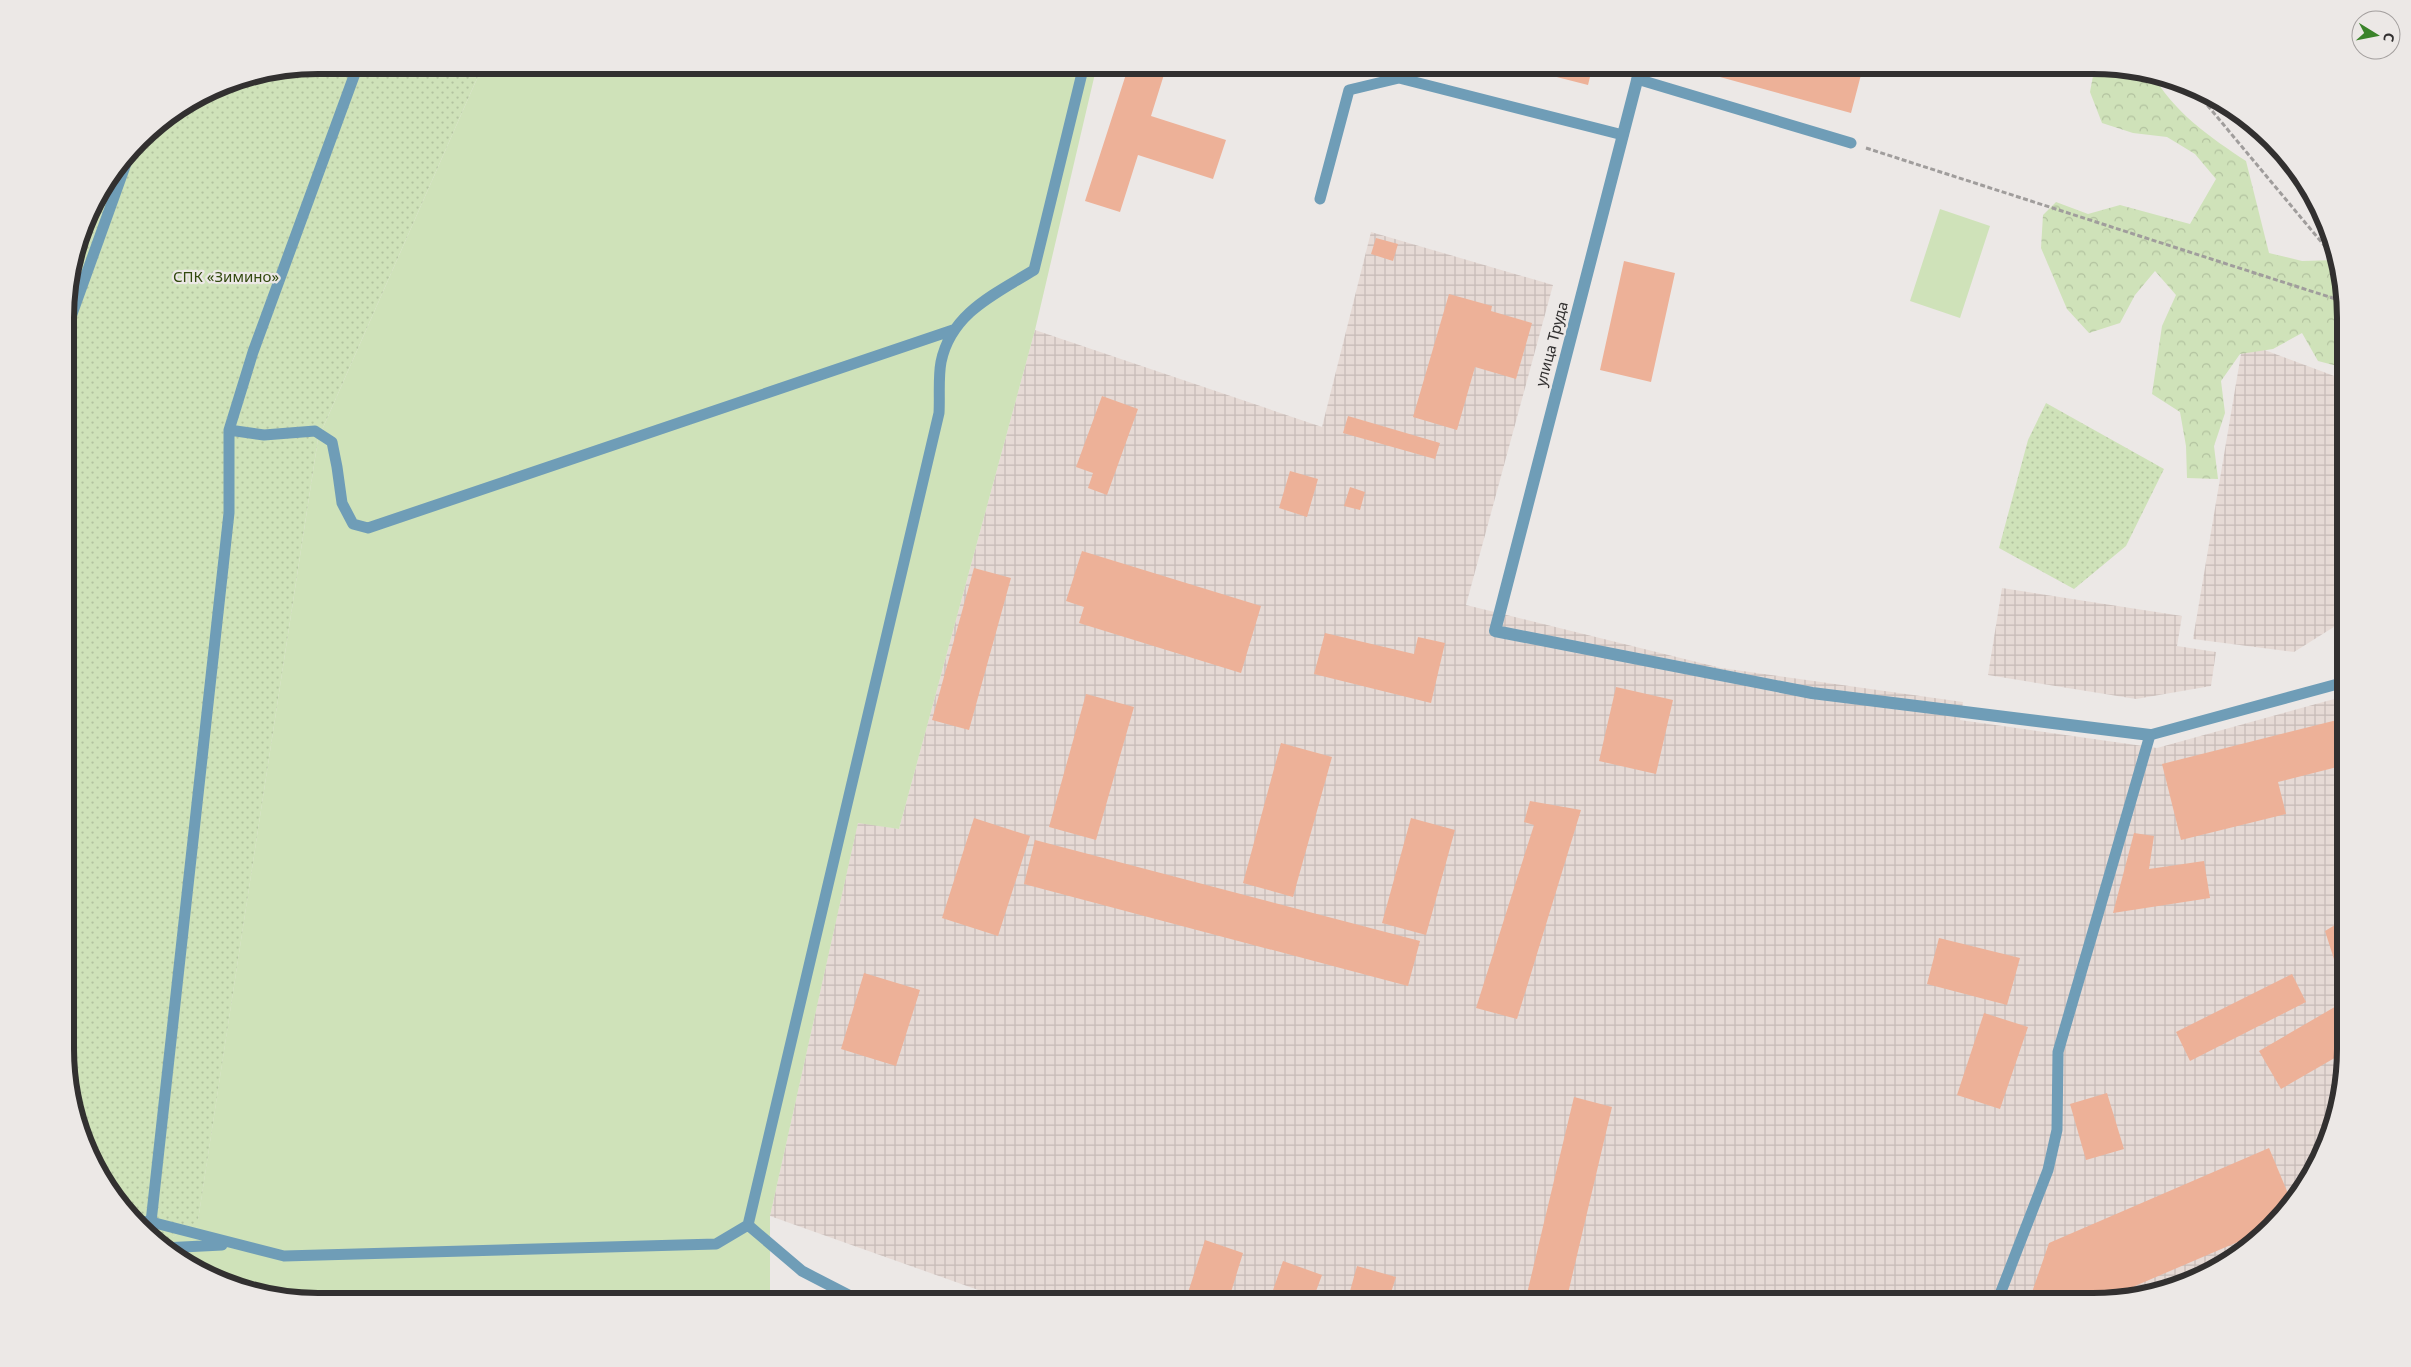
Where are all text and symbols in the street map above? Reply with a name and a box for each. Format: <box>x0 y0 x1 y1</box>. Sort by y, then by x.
north arrow <box>2351 10 2401 60</box>
text: С <box>2379 31 2399 43</box>
park label: СПК «Зимино» <box>173 266 279 286</box>
street label: улица Труда <box>1530 299 1572 389</box>

